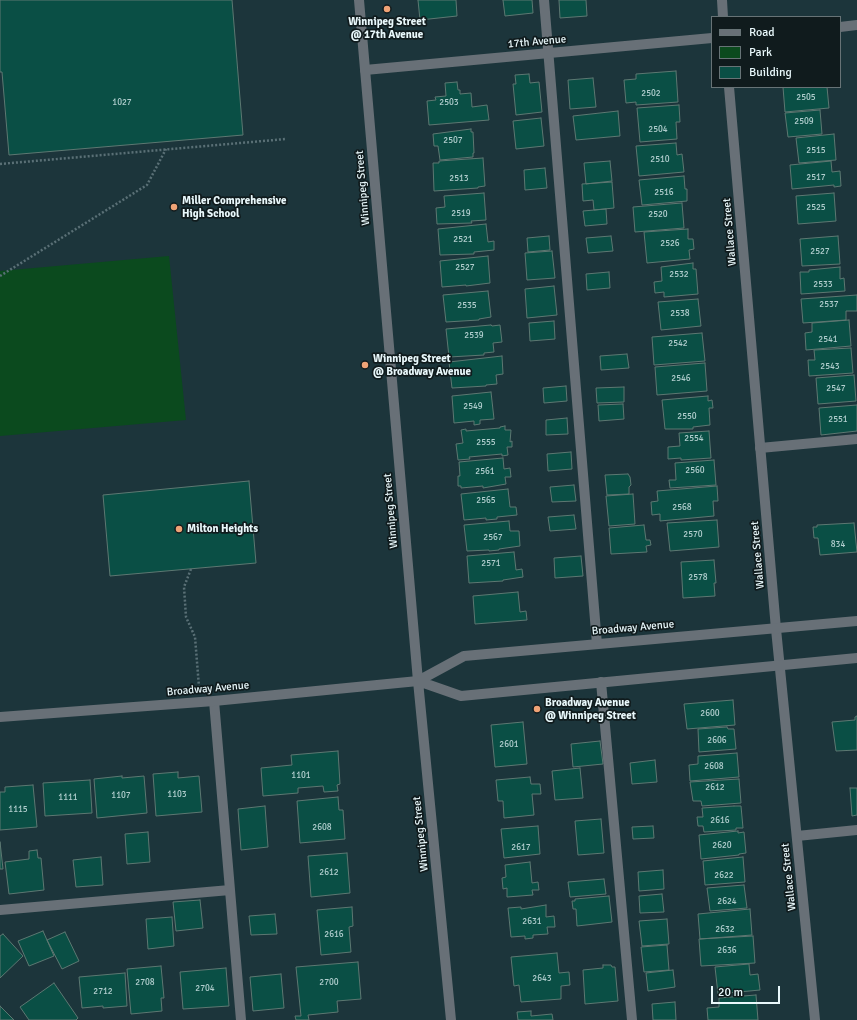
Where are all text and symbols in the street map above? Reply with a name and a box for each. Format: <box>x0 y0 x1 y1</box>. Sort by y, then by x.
marker: Winnipeg Street @ 17th Avenue <box>382 4 392 14</box>
place label: Winnipeg Street @ 17th Avenue <box>348 15 426 41</box>
legend <box>711 16 841 88</box>
text: Road <box>749 25 775 40</box>
street label: 17th Avenue <box>507 33 567 51</box>
text: Park <box>749 45 772 60</box>
text: Building <box>749 65 792 80</box>
house number: 2502 <box>641 89 661 99</box>
house number: 2505 <box>796 93 816 103</box>
house number: 1027 <box>112 98 132 108</box>
house number: 2503 <box>439 98 459 108</box>
house number: 2509 <box>794 117 814 127</box>
house number: 2504 <box>648 125 668 135</box>
house number: 2507 <box>443 136 463 146</box>
house number: 2515 <box>806 146 826 156</box>
street label: Winnipeg Street <box>353 150 373 226</box>
house number: 2510 <box>650 155 670 165</box>
house number: 2517 <box>806 173 826 183</box>
house number: 2513 <box>449 174 469 184</box>
house number: 2516 <box>654 188 674 198</box>
place label: Miller Comprehensive High School <box>182 194 286 220</box>
street label: Wallace Street <box>720 197 740 267</box>
marker: Miller Comprehensive High School <box>169 202 179 212</box>
house number: 2525 <box>806 203 826 213</box>
house number: 2519 <box>451 209 471 219</box>
house number: 2520 <box>648 210 668 220</box>
house number: 2521 <box>453 235 473 245</box>
house number: 2526 <box>660 239 680 249</box>
house number: 2527 <box>810 247 830 257</box>
house number: 2527 <box>455 263 475 273</box>
house number: 2532 <box>669 270 689 280</box>
house number: 2533 <box>813 280 833 290</box>
house number: 2537 <box>819 300 839 310</box>
house number: 2535 <box>457 301 477 311</box>
house number: 2538 <box>670 309 690 319</box>
house number: 2539 <box>464 331 484 341</box>
house number: 2541 <box>818 335 838 345</box>
house number: 2542 <box>668 339 688 349</box>
place label: Winnipeg Street @ Broadway Avenue <box>373 352 471 378</box>
marker: Winnipeg Street @ Broadway Avenue <box>360 360 370 370</box>
house number: 2543 <box>820 362 840 372</box>
house number: 2546 <box>671 374 691 384</box>
house number: 2547 <box>826 384 846 394</box>
house number: 2549 <box>463 402 483 412</box>
house number: 2550 <box>677 412 697 422</box>
house number: 2551 <box>828 415 848 425</box>
house number: 2554 <box>684 434 704 444</box>
house number: 2555 <box>476 438 496 448</box>
house number: 2560 <box>685 466 705 476</box>
house number: 2561 <box>475 467 495 477</box>
street label: Winnipeg Street <box>381 473 401 549</box>
house number: 2565 <box>476 496 496 506</box>
house number: 2568 <box>672 503 692 513</box>
street label: Wallace Street <box>748 520 768 590</box>
place label: Milton Heights <box>187 522 258 536</box>
marker: Milton Heights <box>174 524 184 534</box>
house number: 2570 <box>683 530 703 540</box>
house number: 2567 <box>483 533 503 543</box>
house number: 834 <box>831 540 845 550</box>
house number: 2571 <box>481 559 501 569</box>
house number: 2578 <box>688 573 708 583</box>
street label: Broadway Avenue <box>591 618 675 638</box>
street label: Broadway Avenue <box>166 679 250 699</box>
place label: Broadway Avenue @ Winnipeg Street <box>545 696 636 722</box>
marker: Broadway Avenue @ Winnipeg Street <box>532 704 542 714</box>
house number: 2600 <box>700 709 720 719</box>
house number: 2606 <box>707 736 727 746</box>
house number: 2601 <box>499 740 519 750</box>
house number: 2608 <box>704 762 724 772</box>
house number: 1101 <box>291 771 311 781</box>
house number: 2612 <box>705 783 725 793</box>
house number: 1103 <box>167 790 187 800</box>
house number: 1107 <box>111 791 131 801</box>
house number: 1111 <box>58 793 78 803</box>
street label: Winnipeg Street <box>410 796 432 872</box>
house number: 1115 <box>8 805 28 815</box>
house number: 2616 <box>710 816 730 826</box>
house number: 2608 <box>312 823 332 833</box>
house number: 2620 <box>712 841 732 851</box>
street label: Wallace Street <box>779 842 799 912</box>
house number: 2617 <box>511 843 531 853</box>
house number: 2612 <box>319 868 339 878</box>
house number: 2622 <box>714 871 734 881</box>
house number: 2624 <box>717 897 737 907</box>
house number: 2631 <box>522 917 542 927</box>
house number: 2632 <box>715 925 735 935</box>
house number: 2616 <box>324 930 344 940</box>
house number: 2636 <box>717 946 737 956</box>
house number: 2643 <box>532 974 552 984</box>
house number: 2708 <box>135 978 155 988</box>
house number: 2700 <box>319 978 339 988</box>
scale bar <box>713 978 782 1004</box>
house number: 2704 <box>195 984 215 994</box>
text: 20 m <box>718 985 743 1000</box>
house number: 2712 <box>93 987 113 997</box>

